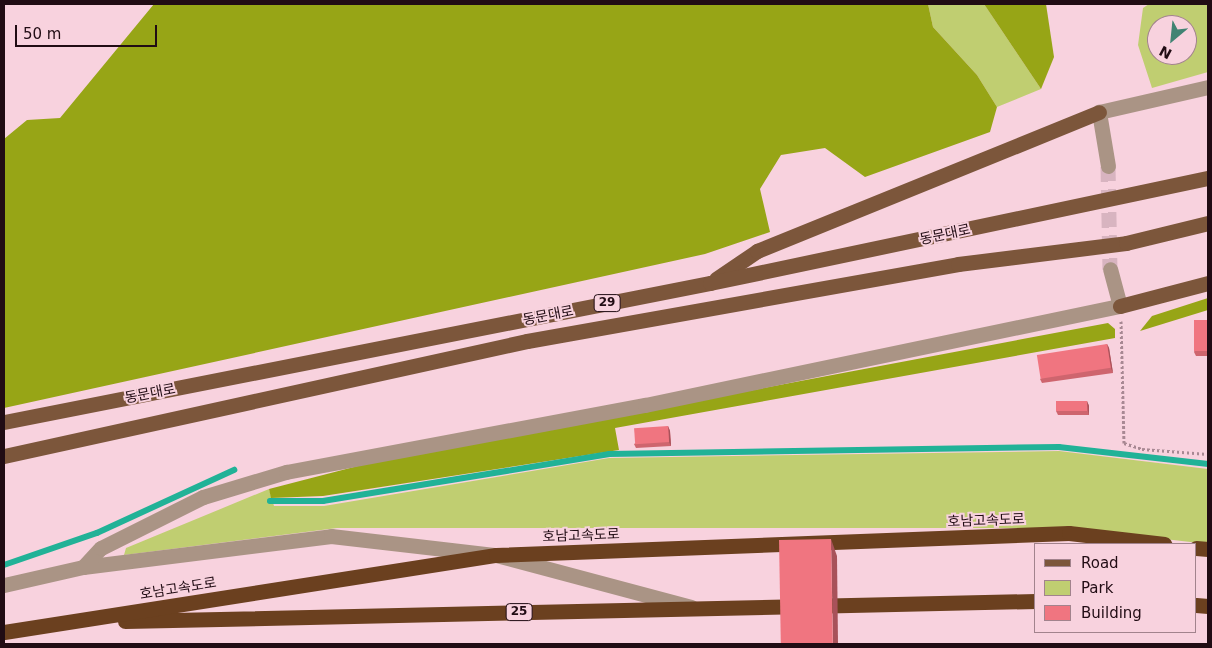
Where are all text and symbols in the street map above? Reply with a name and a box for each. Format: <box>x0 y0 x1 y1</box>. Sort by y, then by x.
scale bar <box>18 15 160 47</box>
north arrow <box>1147 15 1197 65</box>
text: 50 m <box>23 25 61 43</box>
text: N <box>1156 43 1174 62</box>
street label: 동문대로 <box>918 220 972 248</box>
road number: 29 <box>593 294 621 312</box>
street label: 동문대로 <box>521 302 575 328</box>
street label: 동문대로 <box>123 380 177 406</box>
street label: 호남고속도로 <box>947 510 1025 530</box>
street label: 호남고속도로 <box>542 525 620 545</box>
legend <box>1034 543 1197 633</box>
text: Road <box>1081 554 1119 572</box>
street label: 호남고속도로 <box>139 574 217 602</box>
text: Park <box>1081 579 1113 597</box>
road number: 25 <box>505 602 533 622</box>
text: Building <box>1081 604 1142 622</box>

